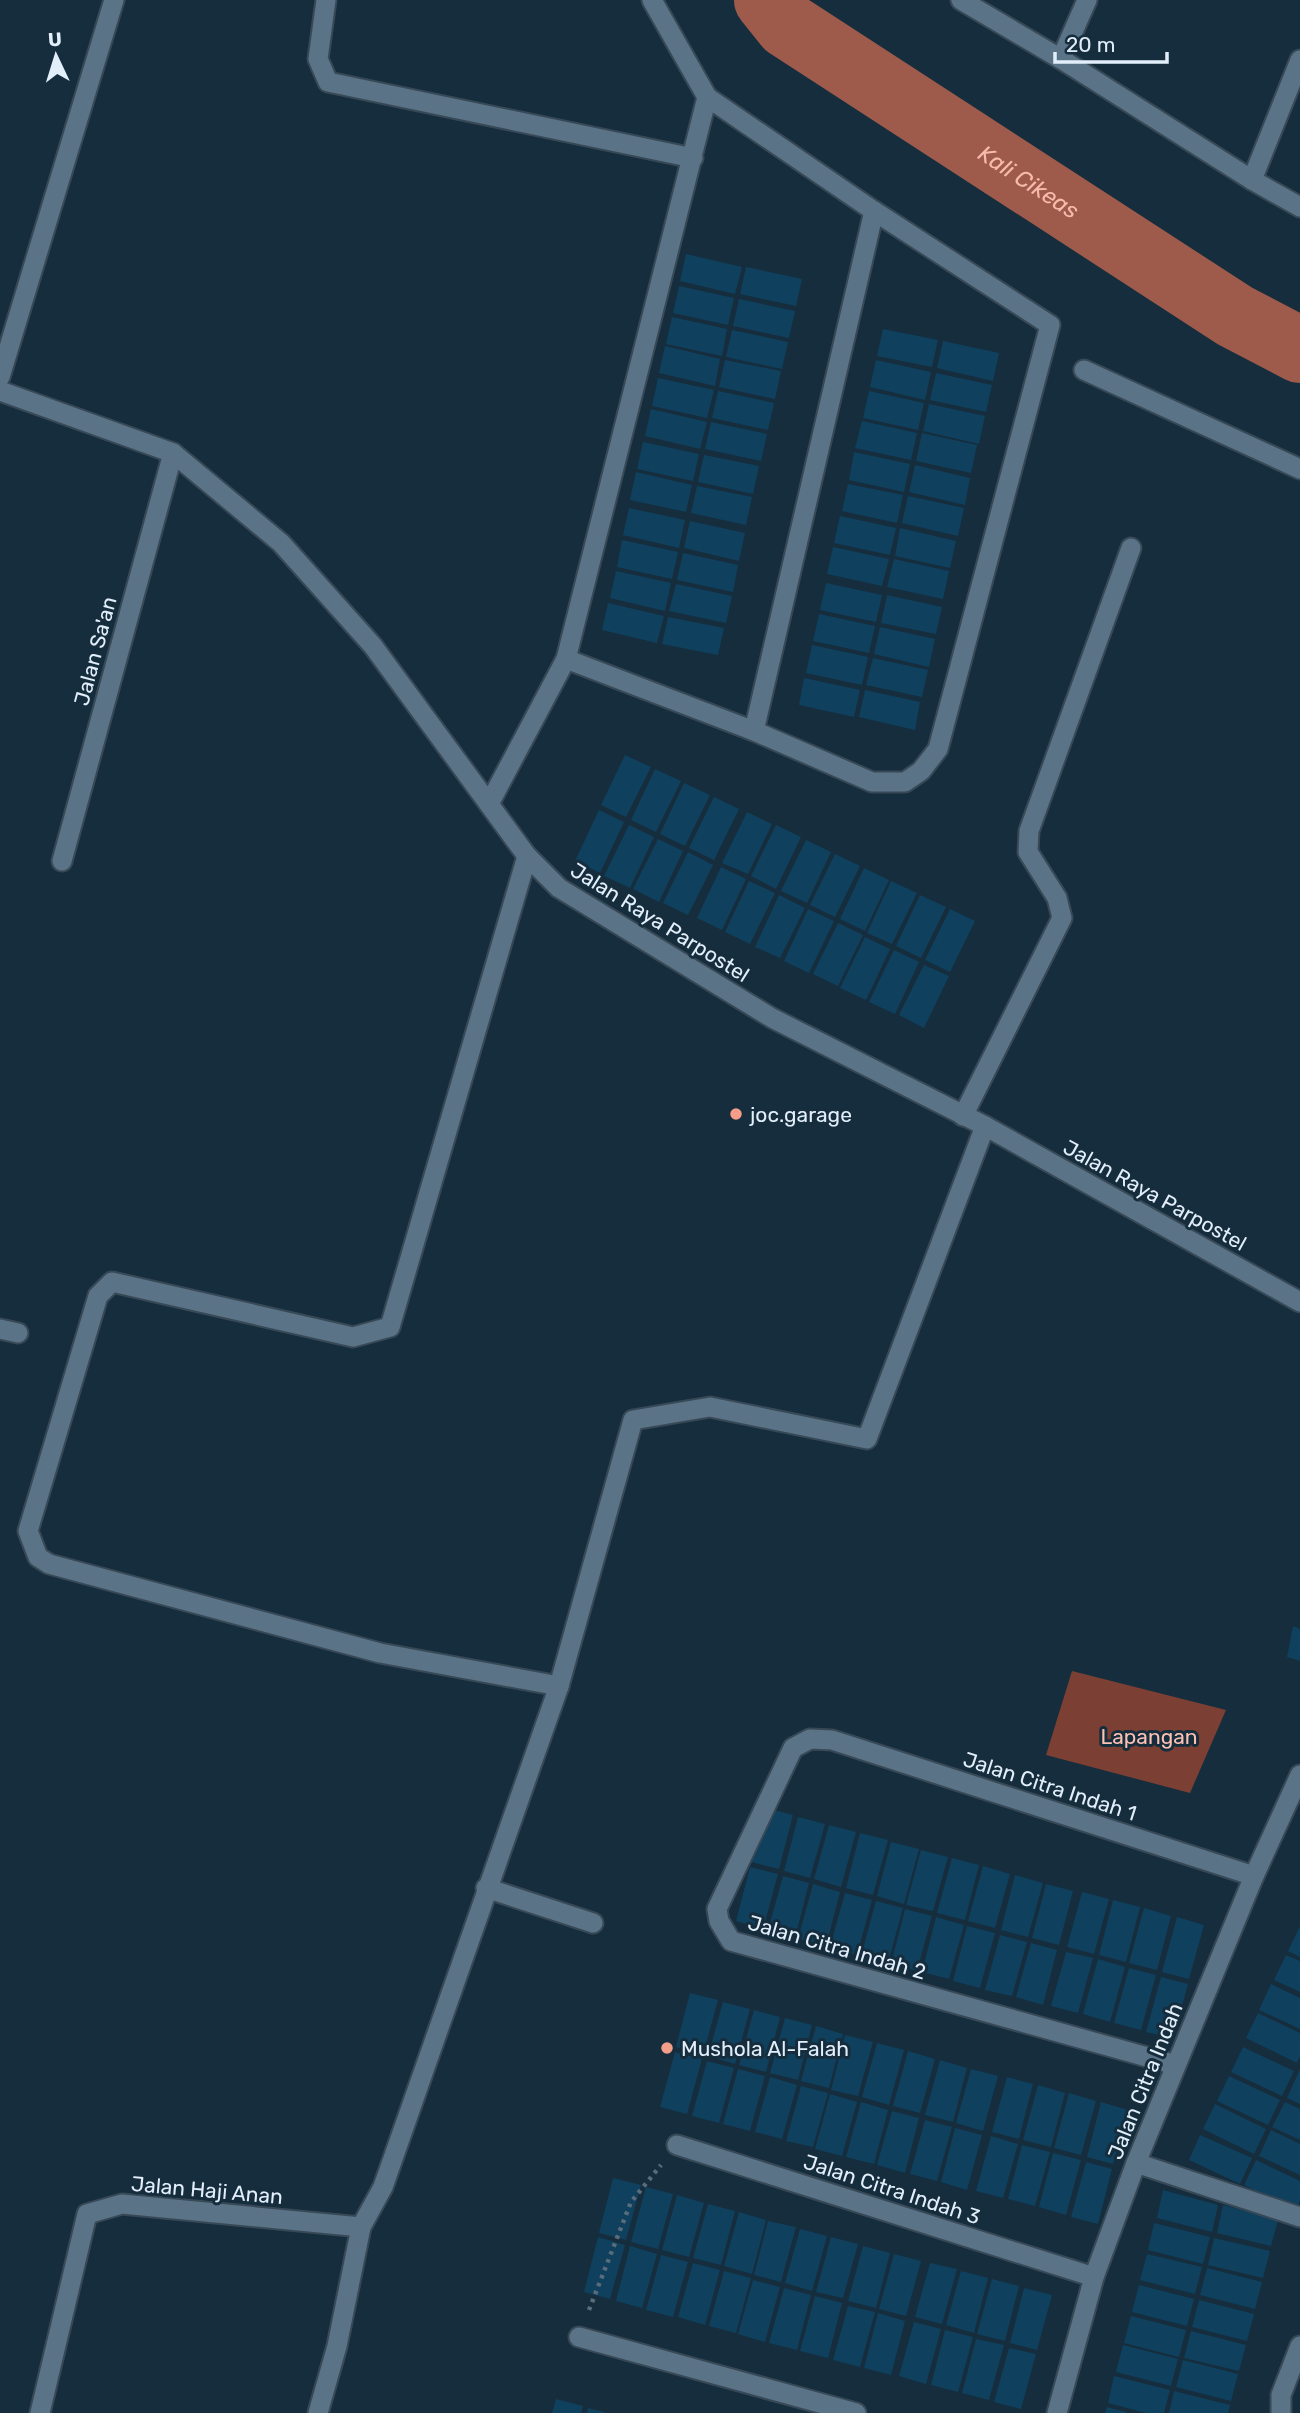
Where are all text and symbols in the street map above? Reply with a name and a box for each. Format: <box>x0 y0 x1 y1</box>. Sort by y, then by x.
north arrow <box>21 21 91 91</box>
scale bar <box>1055 21 1167 65</box>
text: U <box>47 28 63 51</box>
text: 20 m <box>1066 32 1115 57</box>
water label: Kali Cikeas <box>973 139 1084 225</box>
street label: Jalan Sa'an <box>68 594 122 708</box>
street label: Jalan Raya Parpostel <box>566 857 754 987</box>
place label: joc.garage <box>749 1102 852 1127</box>
marker: joc.garage <box>728 1106 744 1122</box>
street label: Jalan Raya Parpostel <box>1059 1134 1251 1256</box>
park label: Lapangan <box>1100 1724 1198 1749</box>
street label: Jalan Citra Indah 1 <box>960 1746 1140 1826</box>
street label: Jalan Citra Indah 2 <box>745 1910 929 1984</box>
street label: Jalan Citra Indah <box>1102 1999 1188 2163</box>
place label: Mushola Al-Falah <box>681 2036 849 2061</box>
marker: Mushola Al-Falah <box>659 2040 675 2056</box>
street label: Jalan Citra Indah 3 <box>800 2149 984 2229</box>
street label: Jalan Haji Anan <box>130 2171 284 2209</box>

